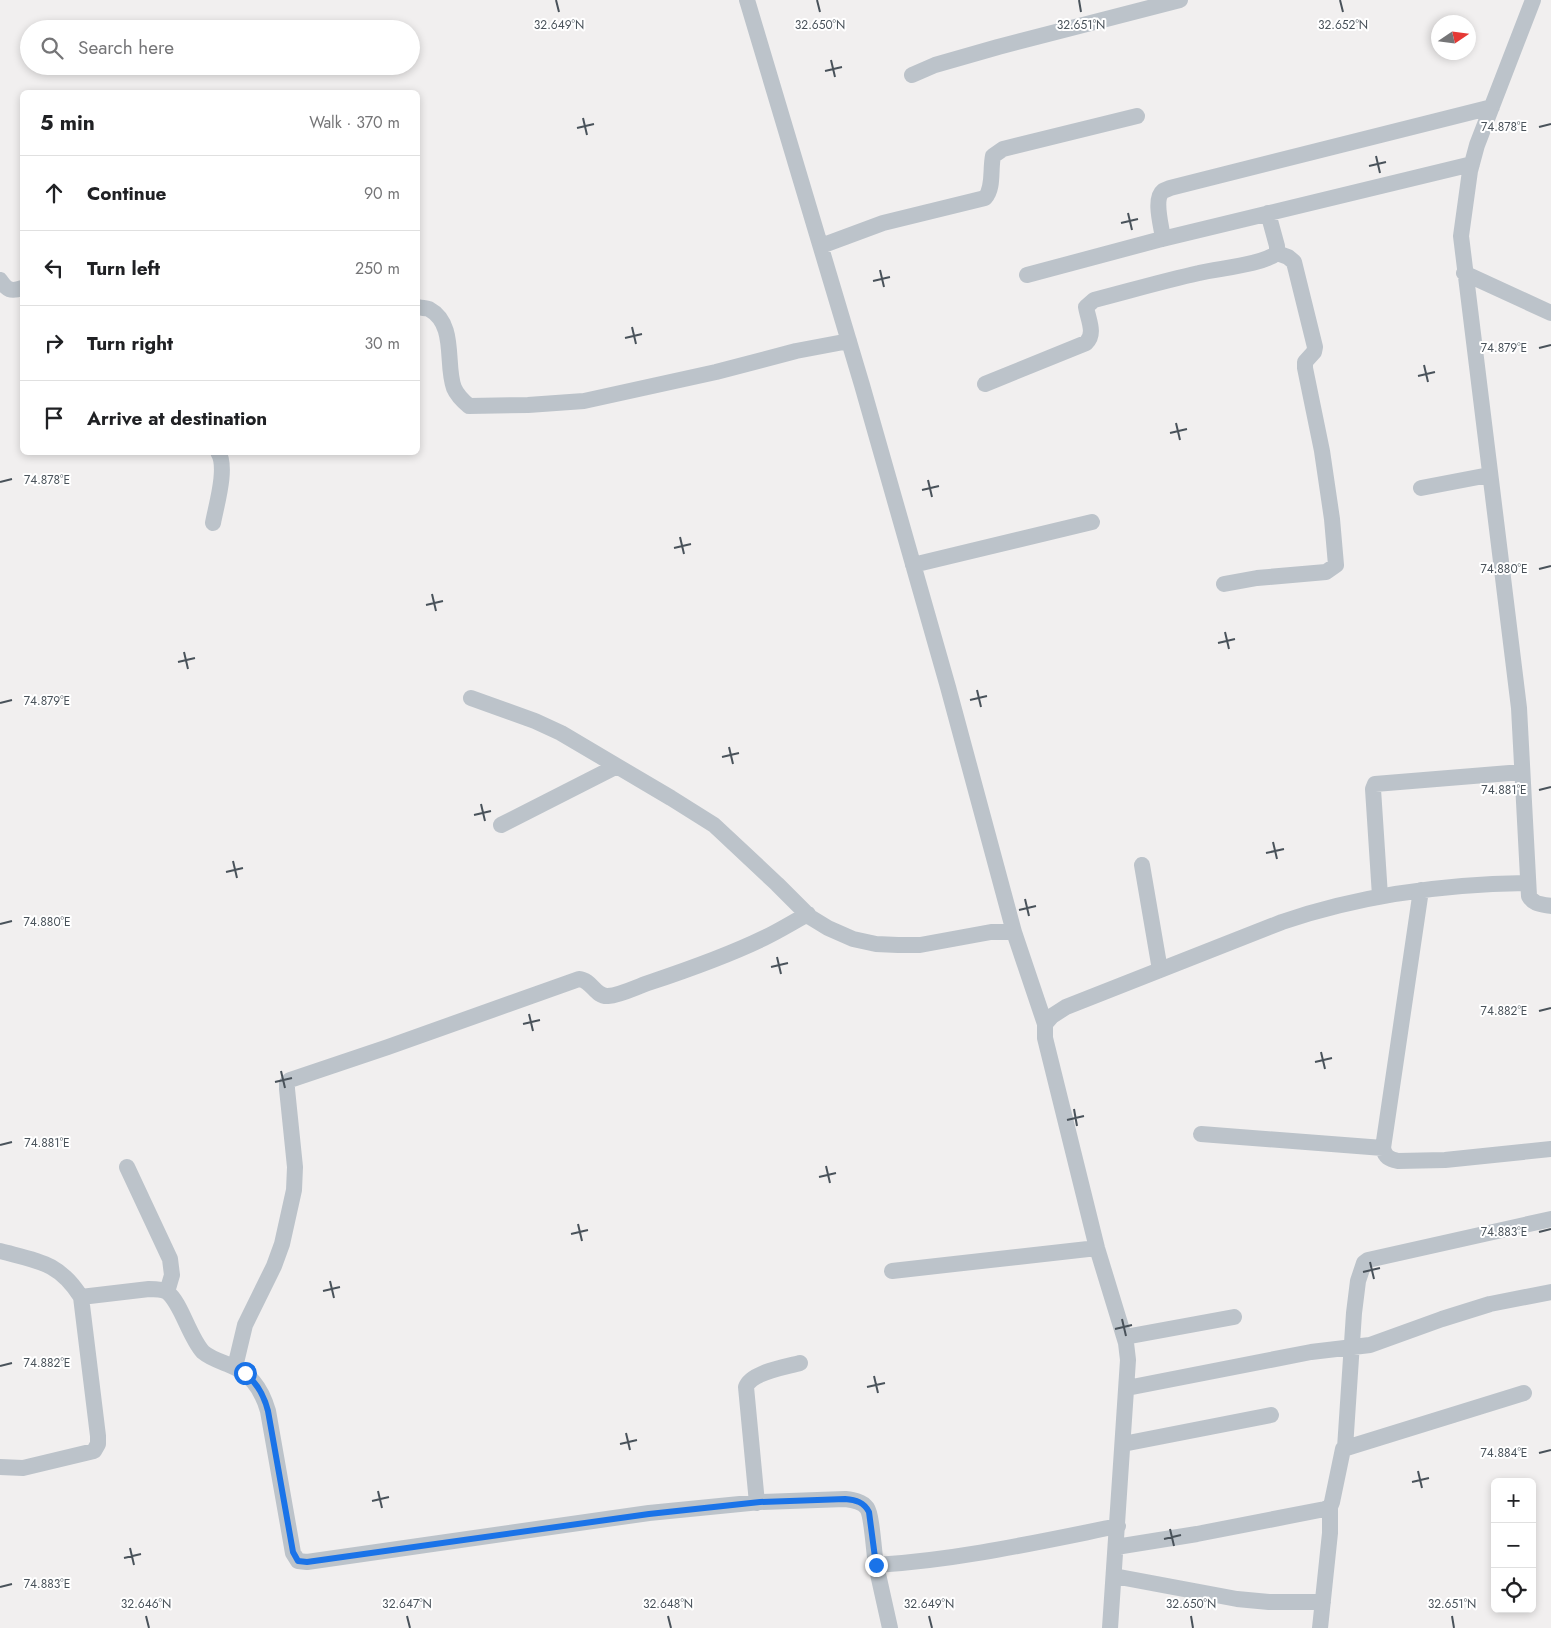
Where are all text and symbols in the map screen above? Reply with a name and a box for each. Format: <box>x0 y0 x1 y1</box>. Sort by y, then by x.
north arrow <box>1431 15 1476 60</box>
text: 32.649°N <box>534 16 584 34</box>
text: 32.650°N <box>795 16 845 34</box>
text: 32.651°N <box>1057 16 1105 34</box>
text: 32.652°N <box>1318 16 1368 34</box>
search box <box>20 20 420 75</box>
icon: search <box>38 34 66 62</box>
text: Search here <box>78 34 174 61</box>
text: 5 min <box>40 108 95 138</box>
text: Walk · 370 m <box>309 111 400 134</box>
text: 74.878°E <box>1481 118 1527 136</box>
icon: ahead <box>40 179 68 207</box>
text: Continue <box>87 180 166 207</box>
text: 90 m <box>364 182 400 205</box>
icon: left <box>40 254 68 282</box>
text: Turn left <box>87 255 160 282</box>
text: 250 m <box>355 257 400 280</box>
icon: right <box>40 329 68 357</box>
text: Turn right <box>87 330 173 357</box>
text: 30 m <box>364 332 400 355</box>
text: 74.879°E <box>1481 339 1527 357</box>
icon: arrive <box>40 404 68 432</box>
text: Arrive at destination <box>87 405 267 432</box>
text: 74.878°E <box>24 471 70 489</box>
text: 74.880°E <box>1480 560 1528 578</box>
text: 74.879°E <box>24 692 70 710</box>
text: 74.881°E <box>1481 781 1527 799</box>
text: 74.880°E <box>23 913 71 931</box>
text: 74.882°E <box>1481 1002 1527 1020</box>
text: 74.881°E <box>24 1134 70 1152</box>
text: 74.883°E <box>1481 1223 1527 1241</box>
text: 74.882°E <box>24 1354 70 1372</box>
route start <box>234 1362 257 1385</box>
text: 74.884°E <box>1481 1444 1527 1462</box>
map controls <box>1491 1478 1536 1613</box>
button: + <box>1491 1478 1536 1523</box>
button: − <box>1491 1523 1536 1568</box>
route end <box>865 1554 888 1577</box>
button: locate <box>1491 1568 1536 1613</box>
text: 74.883°E <box>24 1575 70 1593</box>
text: 32.646°N <box>121 1595 171 1613</box>
text: 32.647°N <box>382 1595 432 1613</box>
text: 32.648°N <box>643 1595 693 1613</box>
text: 32.649°N <box>904 1595 954 1613</box>
text: 32.650°N <box>1166 1595 1216 1613</box>
text: 32.651°N <box>1428 1595 1476 1613</box>

